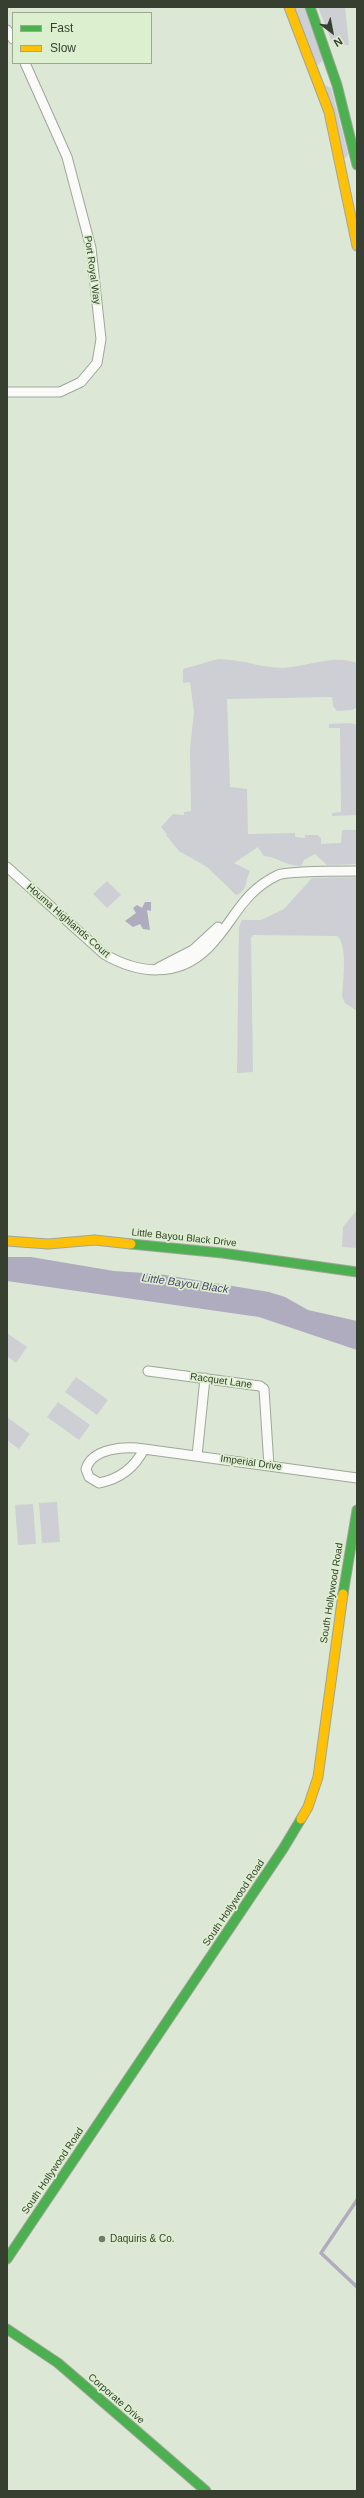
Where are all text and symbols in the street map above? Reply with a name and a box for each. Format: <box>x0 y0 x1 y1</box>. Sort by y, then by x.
legend <box>12 12 152 64</box>
north arrow <box>312 12 352 52</box>
text: Fast <box>50 21 73 35</box>
text: N <box>332 35 345 49</box>
text: Slow <box>50 41 76 55</box>
street label: Port Royal Way <box>81 235 103 305</box>
street label: Houma Highlands Court <box>24 881 112 961</box>
street label: Little Bayou Black Drive <box>131 1227 237 1249</box>
water label: Little Bayou Black <box>141 1271 229 1297</box>
street label: Racquet Lane <box>189 1371 253 1391</box>
street label: Imperial Drive <box>220 1453 282 1473</box>
street label: South Hollywood Road <box>318 1542 346 1644</box>
street label: South Hollywood Road <box>201 1857 267 1949</box>
street label: South Hollywood Road <box>20 2125 86 2217</box>
place label: Daquiris & Co. <box>110 2233 174 2245</box>
marker: Daquiris & Co. <box>97 2234 107 2244</box>
street label: Corporate Drive <box>85 2371 147 2427</box>

